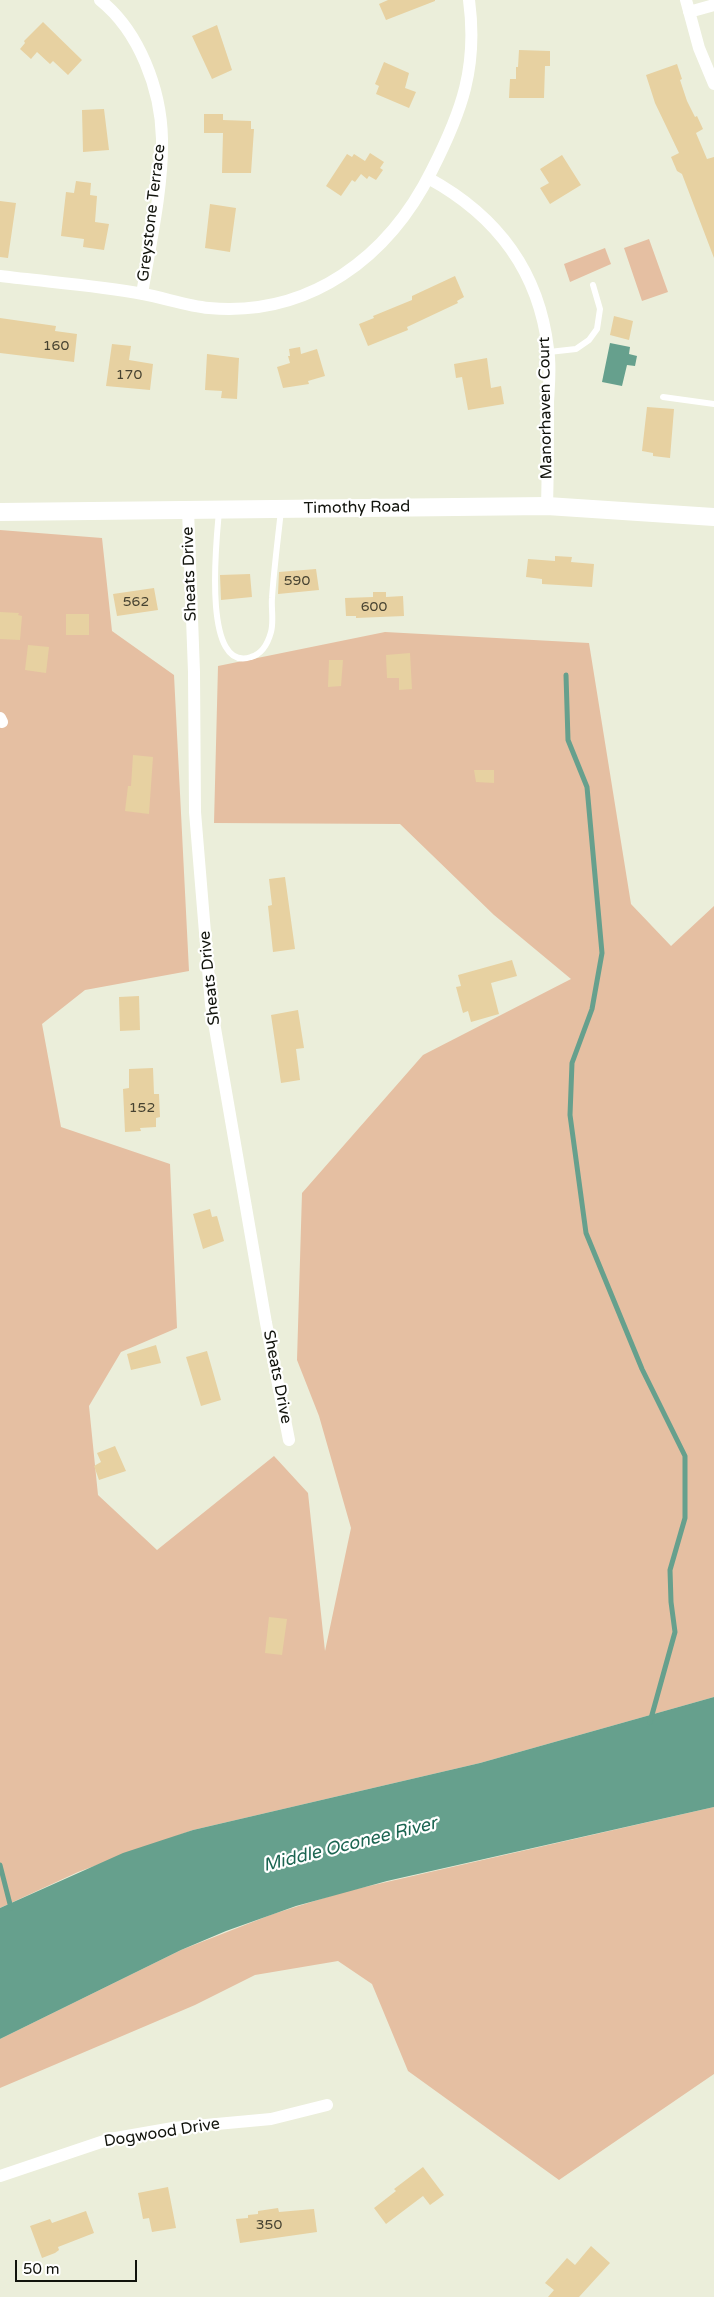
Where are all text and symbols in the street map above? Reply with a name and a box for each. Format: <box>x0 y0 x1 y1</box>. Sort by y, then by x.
street label: Greystone Terrace <box>134 143 170 283</box>
street label: Manorhaven Court <box>535 337 557 479</box>
house number: 160 <box>43 338 69 354</box>
house number: 170 <box>116 367 142 383</box>
street label: Timothy Road <box>304 497 410 519</box>
street label: Sheats Drive <box>179 526 201 622</box>
house number: 590 <box>284 573 310 589</box>
house number: 562 <box>123 594 149 610</box>
house number: 600 <box>361 599 387 615</box>
street label: Sheats Drive <box>196 930 224 1026</box>
house number: 152 <box>129 1100 155 1116</box>
street label: Sheats Drive <box>259 1329 295 1425</box>
water label: Middle Oconee River <box>261 1813 439 1877</box>
street label: Dogwood Drive <box>103 2114 221 2152</box>
house number: 350 <box>256 2217 282 2233</box>
scale bar <box>18 2250 140 2282</box>
text: 50 m <box>23 2260 60 2278</box>

